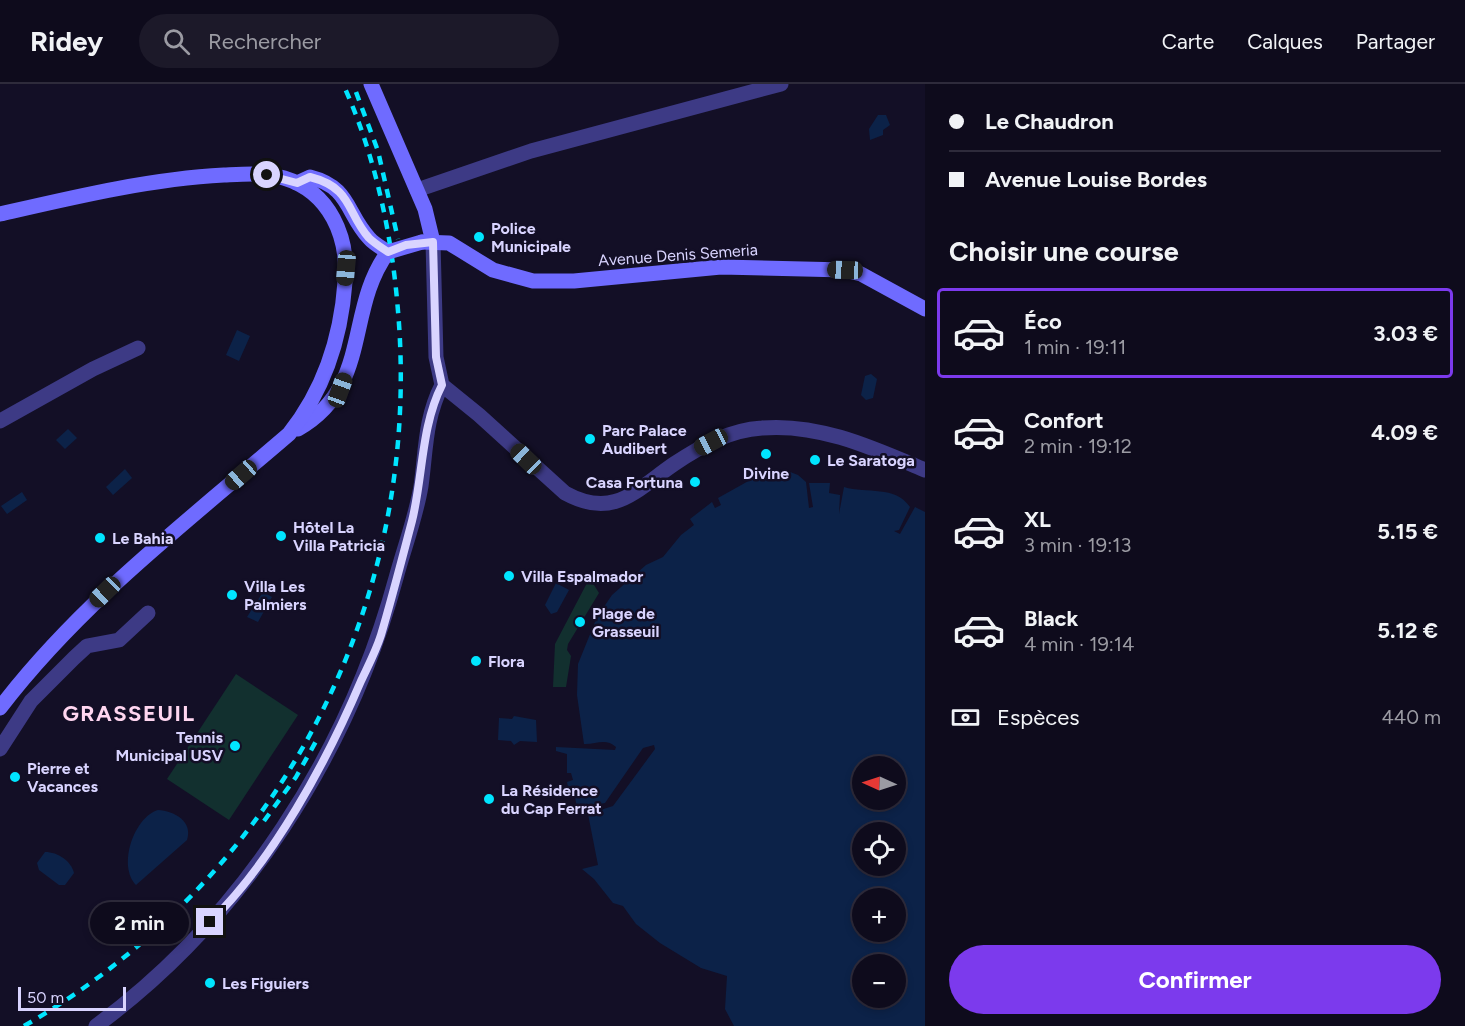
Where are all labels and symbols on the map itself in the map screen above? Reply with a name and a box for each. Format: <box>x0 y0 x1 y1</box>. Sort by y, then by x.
route start <box>253 161 280 188</box>
place label: Police Municipale <box>491 219 571 256</box>
marker: Police Municipale <box>472 230 486 244</box>
street label: Avenue Denis Semeria <box>598 240 758 270</box>
car <box>335 249 357 287</box>
car <box>827 260 863 280</box>
car <box>325 370 355 410</box>
place label: Parc Palace Audibert <box>602 421 687 458</box>
car <box>691 426 731 458</box>
marker: Parc Palace Audibert <box>583 432 597 446</box>
car <box>507 440 545 478</box>
marker: Divine <box>759 447 773 461</box>
place label: Le Saratoga <box>827 451 915 470</box>
marker: Le Saratoga <box>808 453 822 467</box>
car <box>222 456 260 494</box>
place label: Divine <box>743 464 789 483</box>
place label: Casa Fortuna <box>586 473 683 492</box>
marker: Casa Fortuna <box>688 475 702 489</box>
place label: Hôtel La Villa Patricia <box>293 518 385 555</box>
place label: Le Bahia <box>112 529 173 548</box>
marker: Hôtel La Villa Patricia <box>274 529 288 543</box>
marker: Le Bahia <box>93 531 107 545</box>
place label: Villa Espalmador <box>521 567 643 586</box>
marker: Villa Espalmador <box>502 569 516 583</box>
car <box>86 573 124 611</box>
place label: Villa Les Palmiers <box>244 577 307 614</box>
marker: Villa Les Palmiers <box>225 588 239 602</box>
place label: Plage de Grasseuil <box>592 604 660 641</box>
marker: Plage de Grasseuil <box>573 615 587 629</box>
place label: Flora <box>488 652 525 671</box>
marker: Flora <box>469 654 483 668</box>
district label: GRASSEUIL <box>62 700 196 727</box>
place label: Tennis Municipal USV <box>116 728 224 765</box>
marker: Tennis Municipal USV <box>228 739 242 753</box>
north arrow <box>852 756 906 810</box>
place label: Pierre et Vacances <box>27 759 98 796</box>
marker: Pierre et Vacances <box>8 770 22 784</box>
place label: La Résidence du Cap Ferrat <box>501 781 602 818</box>
marker: La Résidence du Cap Ferrat <box>482 792 496 806</box>
callout: 2 min <box>90 901 189 943</box>
route end <box>196 908 223 935</box>
place label: Les Figuiers <box>222 974 310 993</box>
marker: Les Figuiers <box>203 976 217 990</box>
scale bar <box>18 984 126 1012</box>

